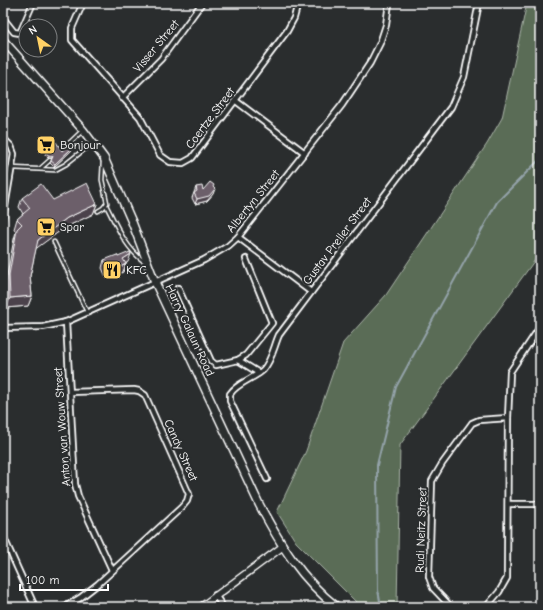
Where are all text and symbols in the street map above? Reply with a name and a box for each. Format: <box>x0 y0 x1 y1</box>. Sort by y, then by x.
street label: Visser Street <box>130 17 182 75</box>
north arrow <box>18 18 58 58</box>
text: N <box>26 23 39 37</box>
street label: Coertze Street <box>182 84 238 151</box>
supermarket icon: Bonjour <box>35 134 57 156</box>
place label: Bonjour <box>60 138 101 152</box>
street label: Albertyn Street <box>224 167 283 235</box>
street label: Gustav Preller Street <box>300 194 375 287</box>
supermarket icon: Spar <box>35 216 57 238</box>
place label: Spar <box>60 220 84 234</box>
restaurant icon: KFC <box>101 259 123 281</box>
place label: KFC <box>126 263 147 277</box>
street label: Harry Galaun Road <box>163 282 217 378</box>
street label: Anton van Wouw Street <box>51 367 73 487</box>
street label: Candy Street <box>161 417 201 483</box>
street label: Rudi Neitz Street <box>413 486 430 573</box>
scale bar <box>20 566 108 592</box>
text: 100 m <box>26 573 59 587</box>

